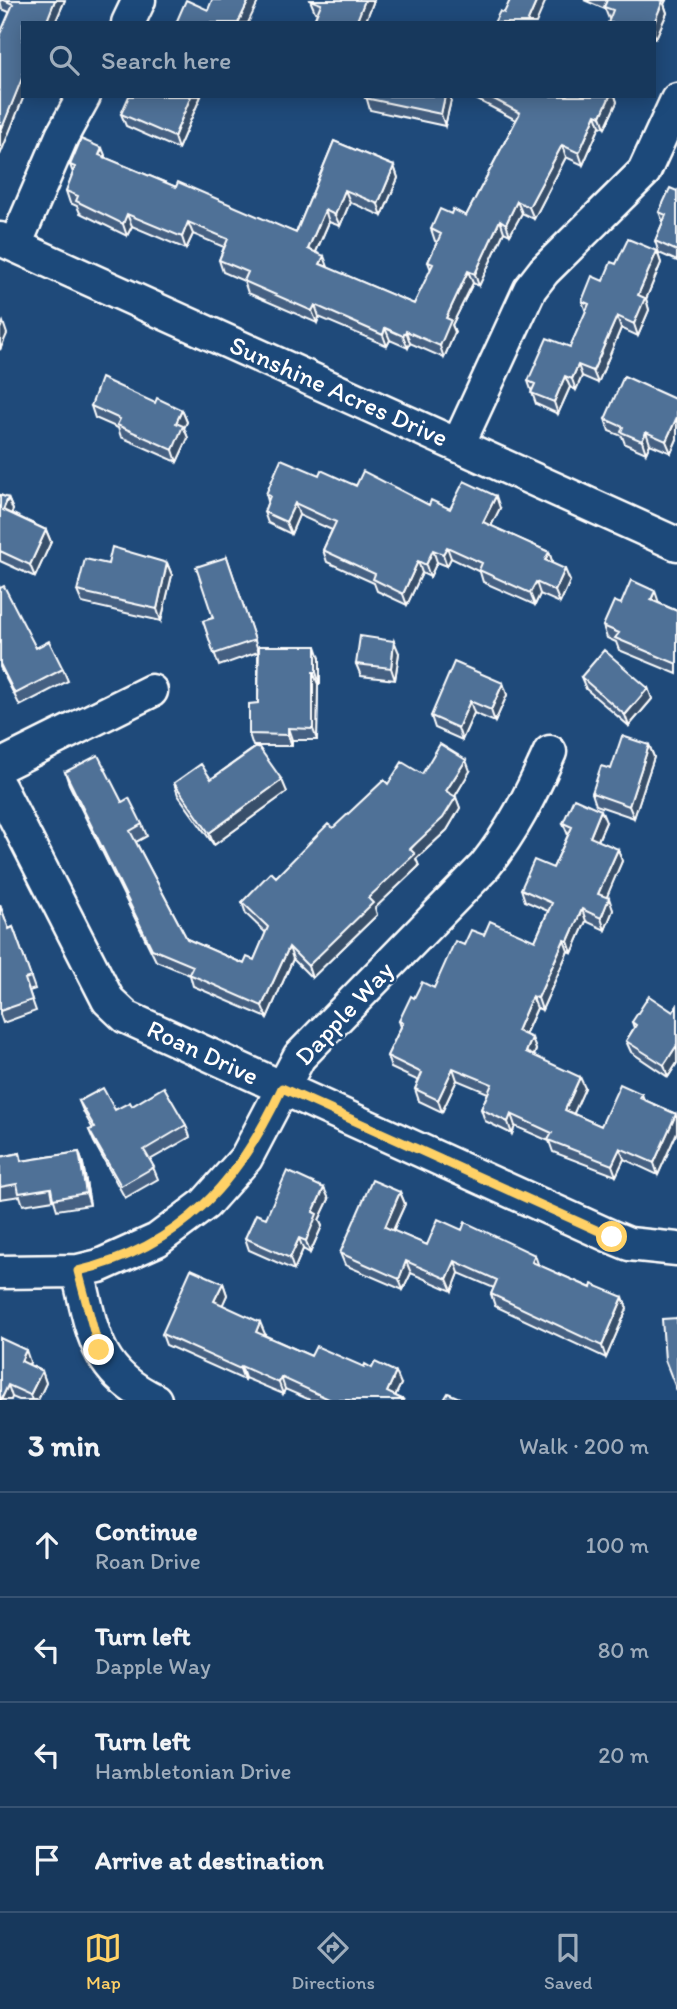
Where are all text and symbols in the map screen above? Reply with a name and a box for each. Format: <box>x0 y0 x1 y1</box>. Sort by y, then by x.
search box <box>21 21 656 98</box>
icon: search <box>45 41 83 79</box>
text: Search here <box>101 44 231 76</box>
street label: Sunshine Acres Drive <box>225 328 453 454</box>
street label: Dapple Way <box>288 954 400 1072</box>
street label: Roan Drive <box>142 1012 264 1092</box>
route start <box>596 1221 627 1252</box>
route end <box>83 1334 114 1365</box>
text: 3 min <box>28 1427 100 1464</box>
text: Walk · 200 m <box>519 1432 649 1460</box>
text: Continue <box>95 1515 198 1547</box>
icon: ahead <box>28 1526 66 1564</box>
text: 100 m <box>585 1531 649 1559</box>
text: Roan Drive <box>95 1547 201 1575</box>
text: Turn left <box>95 1620 191 1652</box>
icon: left <box>28 1631 66 1669</box>
text: 80 m <box>598 1636 649 1664</box>
text: Dapple Way <box>95 1652 211 1680</box>
text: Turn left <box>95 1725 191 1757</box>
icon: left <box>28 1736 66 1774</box>
text: 20 m <box>598 1741 649 1769</box>
text: Hambletonian Drive <box>95 1757 291 1785</box>
icon: arrive <box>28 1841 66 1879</box>
text: Arrive at destination <box>95 1844 324 1876</box>
tab: Map <box>84 1929 122 1994</box>
tab: Directions <box>291 1929 375 1994</box>
tab: Saved <box>544 1929 592 1994</box>

